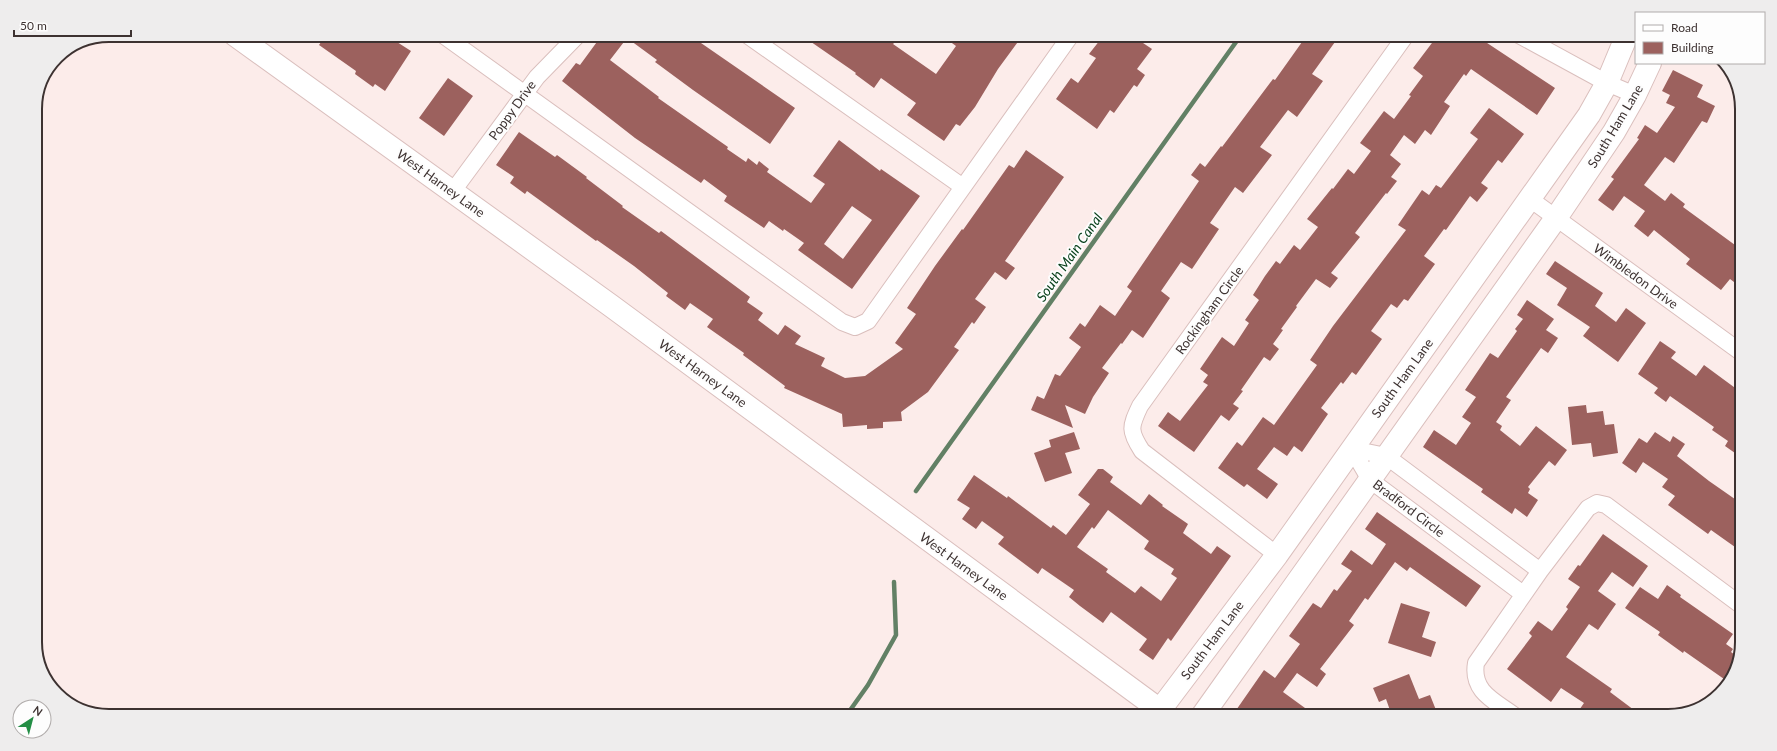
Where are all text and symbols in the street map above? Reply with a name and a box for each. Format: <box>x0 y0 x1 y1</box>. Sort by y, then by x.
scale bar <box>14 12 131 38</box>
legend <box>1635 12 1765 64</box>
text: 50 m <box>20 18 47 33</box>
text: Road <box>1671 20 1698 35</box>
text: Building <box>1671 40 1714 55</box>
street label: Poppy Drive <box>485 77 539 143</box>
street label: South Ham Lane <box>1584 81 1646 171</box>
street label: West Harney Lane <box>394 146 488 220</box>
water label: South Main Canal <box>1032 210 1106 304</box>
street label: Wimbledon Drive <box>1591 240 1682 312</box>
street label: Rockingham Circle <box>1172 263 1246 357</box>
street label: South Ham Lane <box>1368 335 1436 421</box>
street label: West Harney Lane <box>656 336 750 410</box>
street label: Bradford Circle <box>1370 476 1448 540</box>
street label: West Harney Lane <box>917 529 1011 603</box>
street label: South Ham Lane <box>1177 597 1247 682</box>
north arrow <box>12 699 52 739</box>
text: N <box>31 703 45 718</box>

